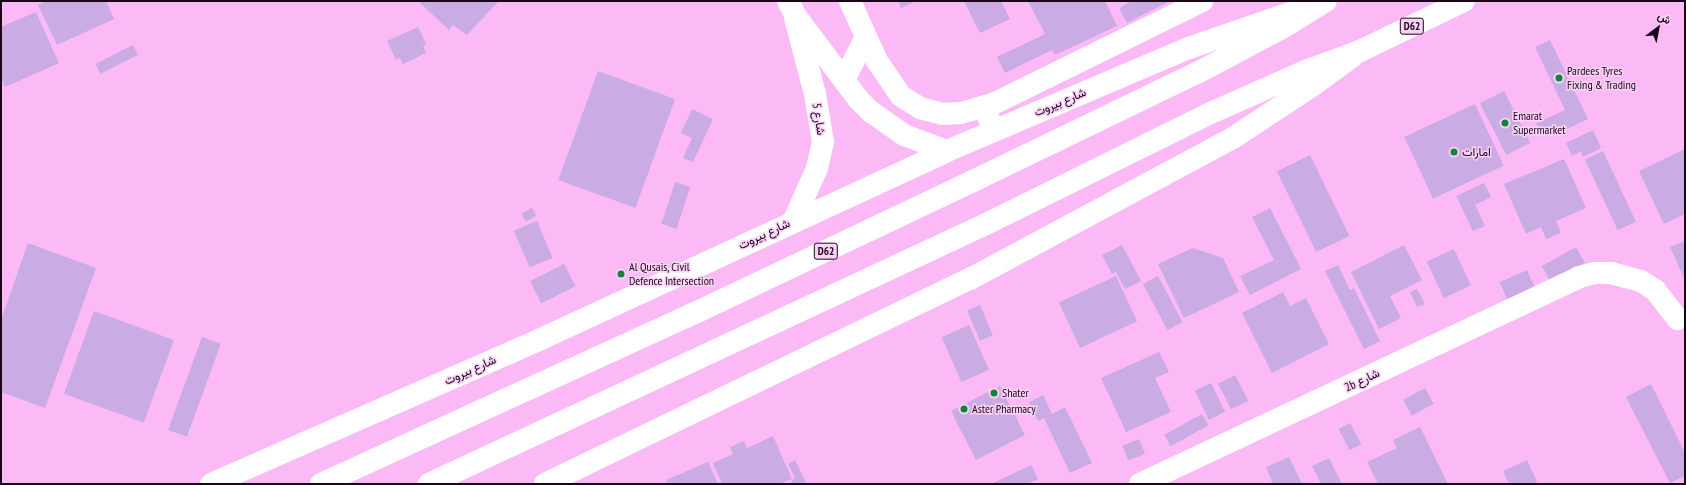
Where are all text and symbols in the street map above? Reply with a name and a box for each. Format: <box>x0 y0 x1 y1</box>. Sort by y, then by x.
north arrow <box>1638 8 1678 48</box>
text: ش <box>1655 8 1674 27</box>
road number: D62 <box>1399 17 1425 35</box>
place label: Pardees Tyres Fixing & Trading <box>1567 64 1636 92</box>
marker: Pardees Tyres Fixing & Trading <box>1554 73 1564 83</box>
street label: شارع بيروت <box>1032 85 1088 119</box>
street label: شارع 5 <box>809 102 829 136</box>
place label: Emarat Supermarket <box>1513 109 1565 137</box>
marker: Emarat Supermarket <box>1500 118 1510 128</box>
place label: امارات <box>1462 145 1491 159</box>
marker: امارات <box>1449 147 1459 157</box>
street label: شارع بيروت <box>736 216 792 252</box>
road number: D62 <box>813 242 839 260</box>
place label: Al Qusais, Civil Defence Intersection <box>629 260 714 288</box>
marker: Al Qusais, Civil Defence Intersection <box>616 269 626 279</box>
street label: شارع بيروت <box>442 352 498 388</box>
street label: 2b شارع <box>1342 365 1382 395</box>
place label: Shater <box>1002 386 1029 400</box>
marker: Shater <box>989 388 999 398</box>
place label: Aster Pharmacy <box>972 402 1036 416</box>
marker: Aster Pharmacy <box>959 404 969 414</box>

